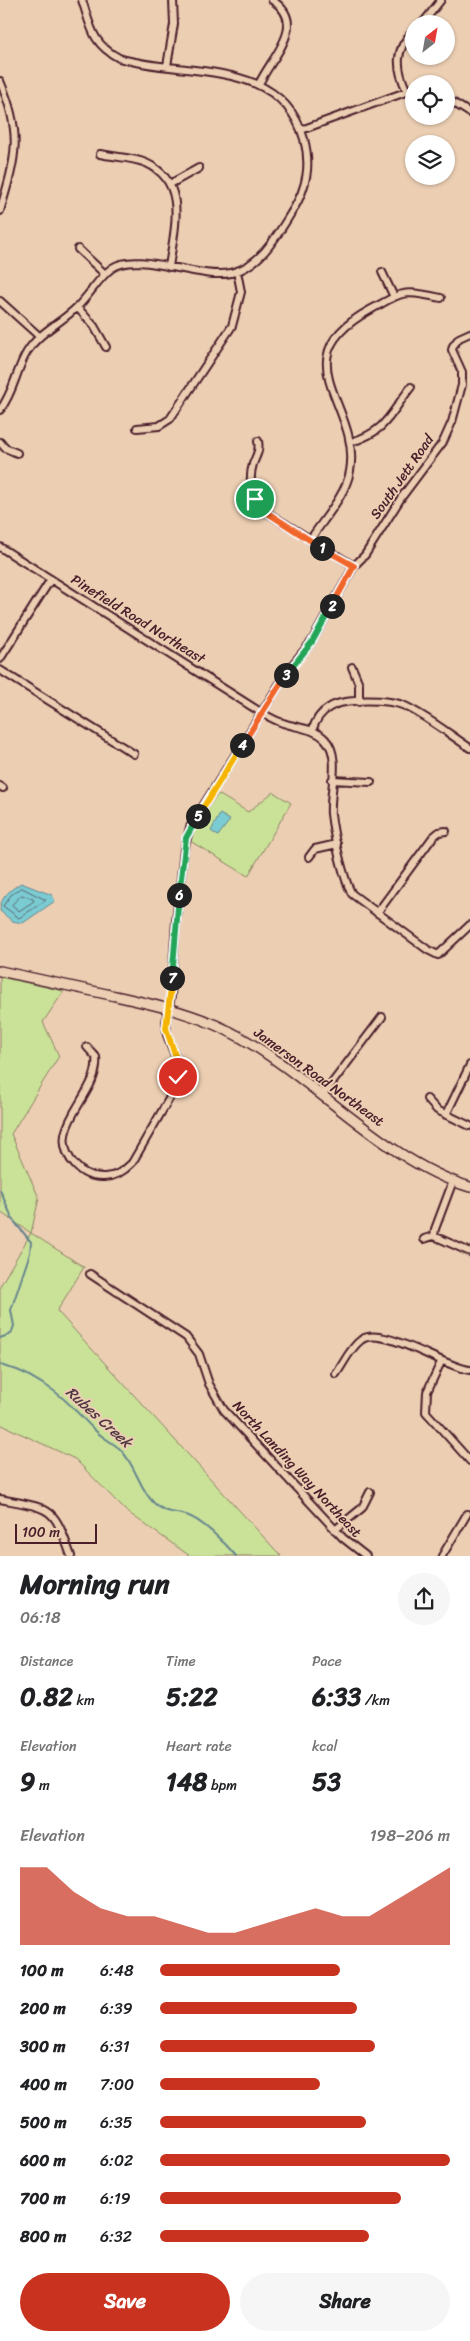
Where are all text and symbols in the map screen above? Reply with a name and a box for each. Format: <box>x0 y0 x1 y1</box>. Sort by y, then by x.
north arrow <box>405 15 455 65</box>
map controls <box>405 15 455 185</box>
button: locate <box>405 75 455 125</box>
button: layers <box>405 135 455 185</box>
street label: South Jett Road <box>363 428 442 525</box>
pin <box>234 478 276 520</box>
icon: arrive <box>241 485 269 513</box>
pin: 1 <box>310 536 334 560</box>
text: 1 <box>319 536 326 561</box>
street label: Pinefield Road Northeast <box>66 567 211 671</box>
pin: 2 <box>320 594 344 618</box>
text: 2 <box>328 594 337 619</box>
pin: 3 <box>274 662 298 688</box>
text: 3 <box>283 663 290 688</box>
pin: 4 <box>230 732 254 758</box>
text: 4 <box>238 733 247 758</box>
pin: 5 <box>186 804 210 828</box>
text: 5 <box>194 804 203 829</box>
pin: 6 <box>166 882 192 908</box>
text: 6 <box>176 883 183 908</box>
pin: 7 <box>160 966 184 990</box>
text: 7 <box>169 966 177 991</box>
street label: Jamerson Road Northeast <box>247 1020 390 1133</box>
pin <box>157 1056 199 1098</box>
icon: check <box>164 1063 192 1091</box>
water label: Rubes Creek <box>60 1380 140 1456</box>
street label: North Landing Way Northeast <box>226 1394 368 1544</box>
text: 100 m <box>22 1520 60 1545</box>
scale bar <box>15 1521 98 1544</box>
text: Morning run <box>20 1559 170 1608</box>
button: share <box>398 1573 450 1625</box>
text: 06:18 <box>20 1603 61 1632</box>
text: Distance <box>20 1649 73 1674</box>
text: Time <box>166 1649 196 1674</box>
text: Pace <box>312 1649 342 1674</box>
text: 0.82 <box>20 1674 73 1719</box>
text: 5:22 <box>166 1674 218 1719</box>
text: 6:33 <box>312 1674 361 1719</box>
text: km <box>73 1688 95 1713</box>
text: /km <box>361 1688 390 1713</box>
text: Elevation <box>20 1734 77 1759</box>
text: Heart rate <box>166 1734 232 1759</box>
text: kcal <box>312 1734 337 1759</box>
text: 9 <box>20 1759 35 1804</box>
text: 148 <box>166 1759 207 1804</box>
text: 53 <box>312 1759 341 1804</box>
text: m <box>35 1773 50 1798</box>
text: bpm <box>207 1773 237 1798</box>
text: Elevation <box>20 1821 85 1850</box>
text: 198–206 m <box>370 1821 450 1850</box>
text: 100 m <box>20 1956 64 1985</box>
text: 6:48 <box>100 1956 134 1985</box>
text: 200 m <box>20 1994 66 2023</box>
text: 6:39 <box>100 1994 133 2023</box>
text: 300 m <box>20 2032 65 2061</box>
text: 6:31 <box>100 2032 130 2061</box>
text: 400 m <box>20 2070 67 2099</box>
text: 7:00 <box>100 2070 134 2099</box>
text: 500 m <box>20 2108 66 2137</box>
text: 6:35 <box>100 2108 132 2137</box>
text: 600 m <box>20 2146 66 2175</box>
text: 6:02 <box>100 2146 133 2175</box>
text: 700 m <box>20 2184 66 2213</box>
text: 6:19 <box>100 2184 131 2213</box>
text: 800 m <box>20 2222 66 2251</box>
text: 6:32 <box>100 2222 132 2251</box>
button: Save <box>20 2273 230 2331</box>
button: Share <box>240 2273 450 2331</box>

